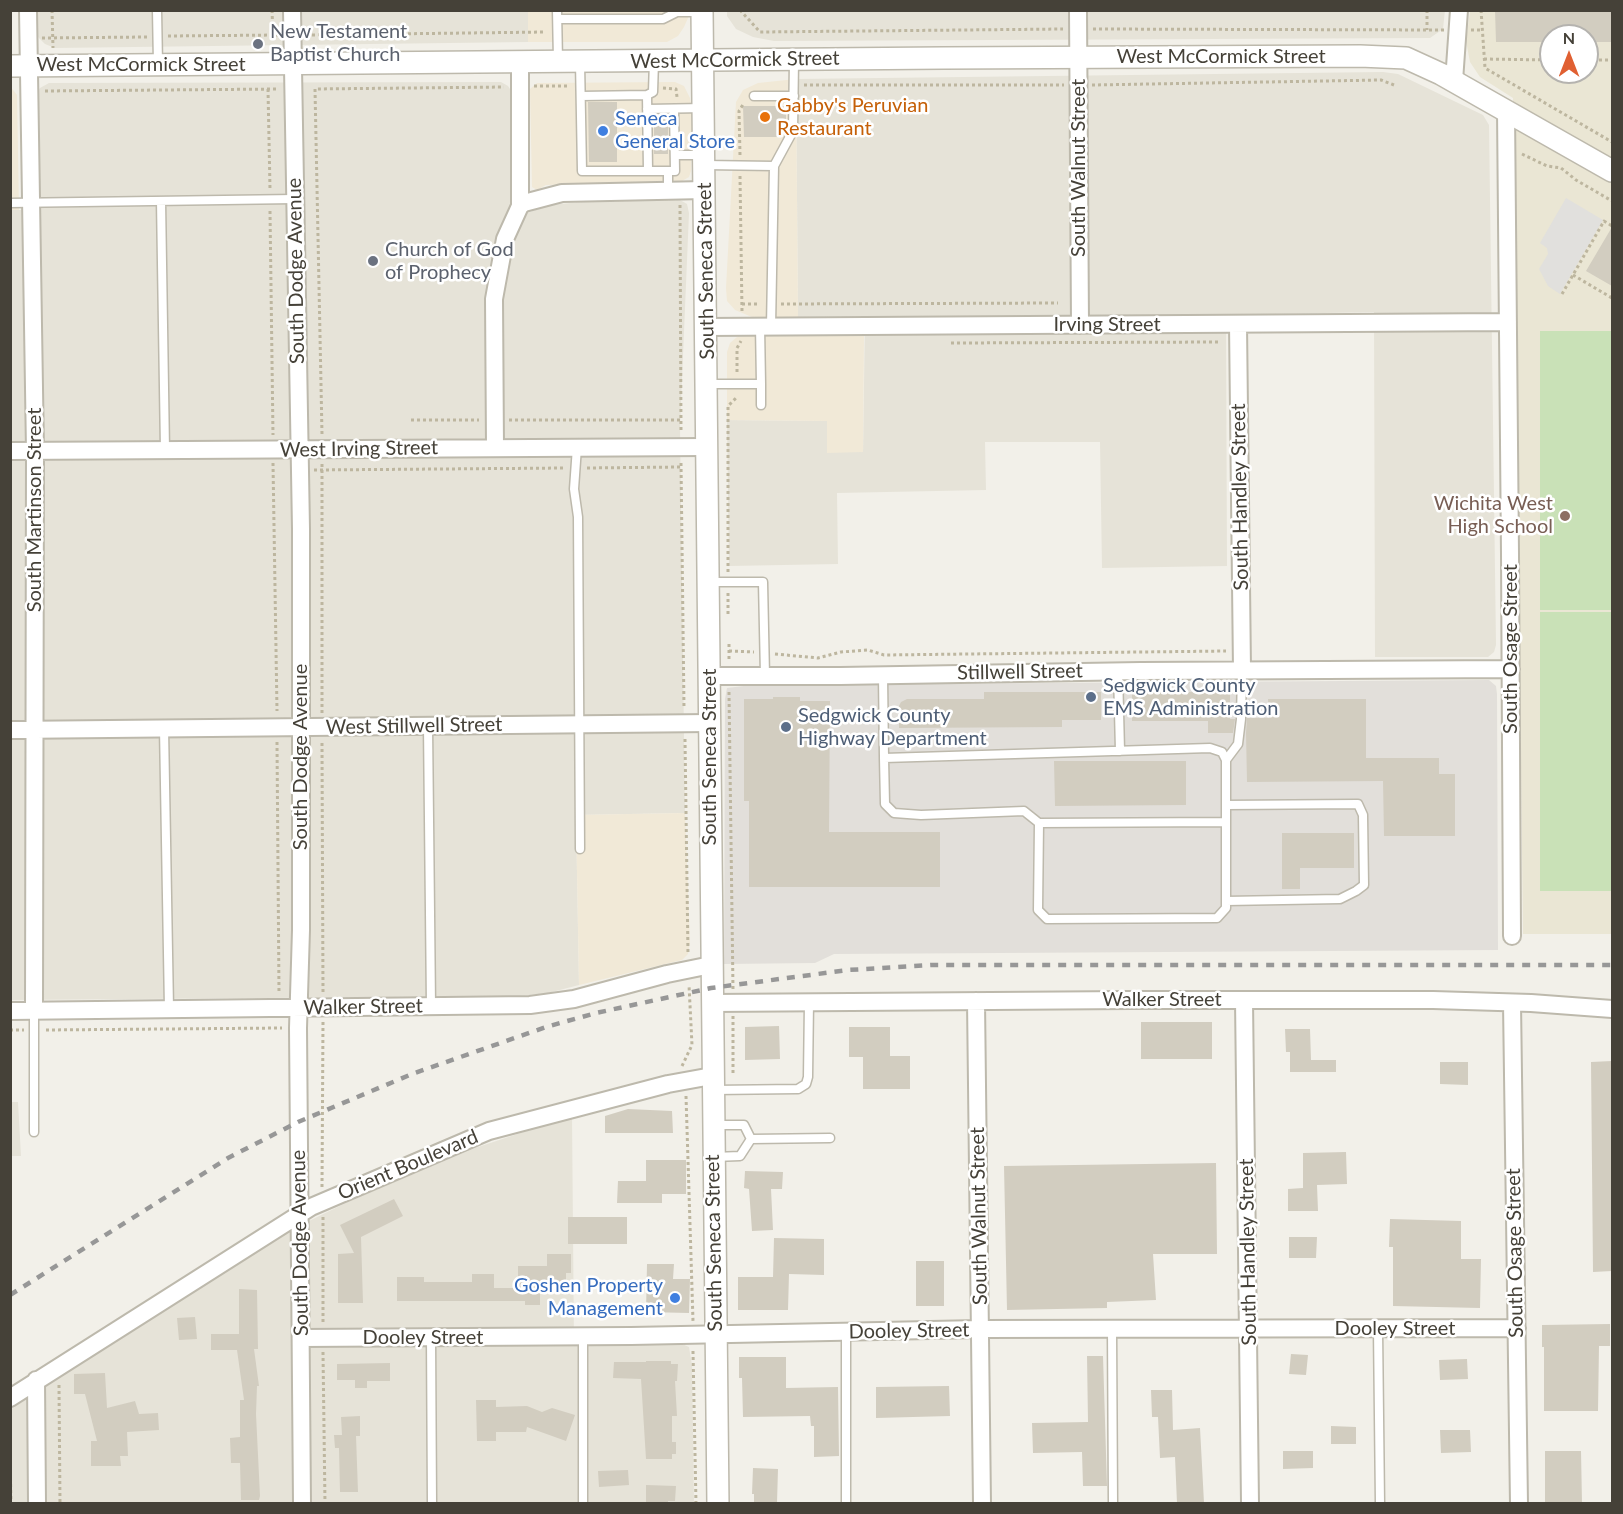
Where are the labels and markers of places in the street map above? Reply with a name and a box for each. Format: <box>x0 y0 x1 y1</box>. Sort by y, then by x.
place label: New Testament Baptist Church <box>270 20 407 67</box>
marker: New Testament Baptist Church <box>251 37 265 51</box>
place label: Gabby's Peruvian Restaurant <box>777 94 928 141</box>
place label: Seneca General Store <box>615 107 735 154</box>
marker: Gabby's Peruvian Restaurant <box>758 110 772 124</box>
marker: Seneca General Store <box>596 124 610 138</box>
place label: Church of God of Prophecy <box>385 238 514 285</box>
marker: Church of God of Prophecy <box>366 254 380 268</box>
place label: Wichita West High School <box>1434 492 1553 539</box>
marker: Wichita West High School <box>1558 509 1572 523</box>
place label: Sedgwick County EMS Administration <box>1103 674 1278 721</box>
marker: Sedgwick County EMS Administration <box>1084 690 1098 704</box>
place label: Sedgwick County Highway Department <box>798 704 987 751</box>
marker: Sedgwick County Highway Department <box>779 720 793 734</box>
place label: Goshen Property Management <box>514 1274 663 1321</box>
marker: Goshen Property Management <box>668 1291 682 1305</box>

